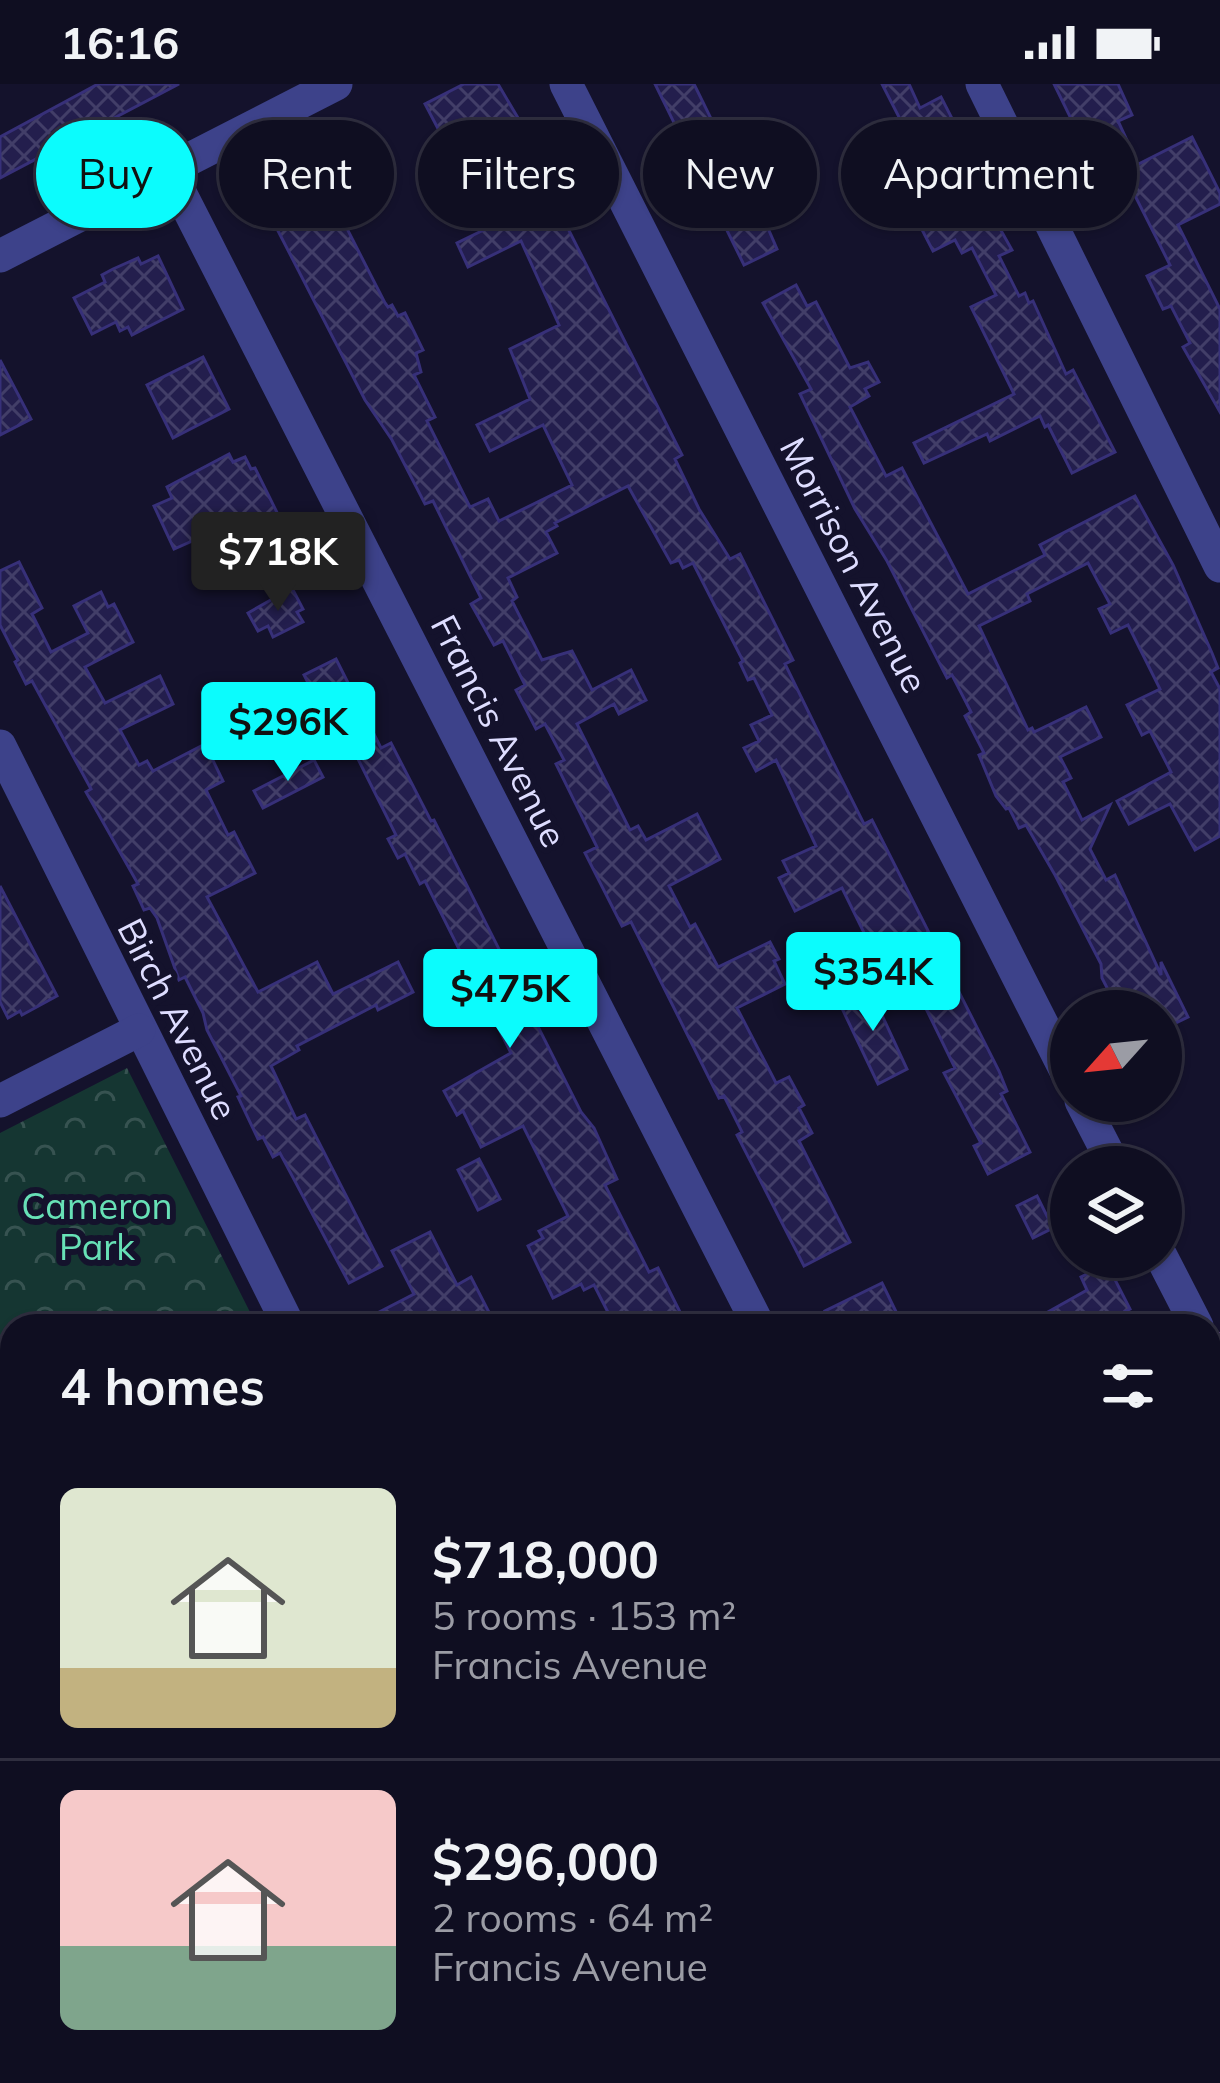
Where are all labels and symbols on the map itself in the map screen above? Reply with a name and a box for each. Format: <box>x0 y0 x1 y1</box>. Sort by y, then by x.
street label: Morrison Avenue <box>771 430 938 700</box>
pin: $718K <box>194 512 362 614</box>
street label: Francis Avenue <box>422 607 577 854</box>
pin: $296K <box>204 682 372 784</box>
street label: Birch Avenue <box>109 911 248 1127</box>
pin: $354K <box>789 932 957 1034</box>
pin: $475K <box>426 949 594 1051</box>
north arrow <box>1050 990 1182 1122</box>
park label: Cameron Park <box>21 1183 173 1269</box>

